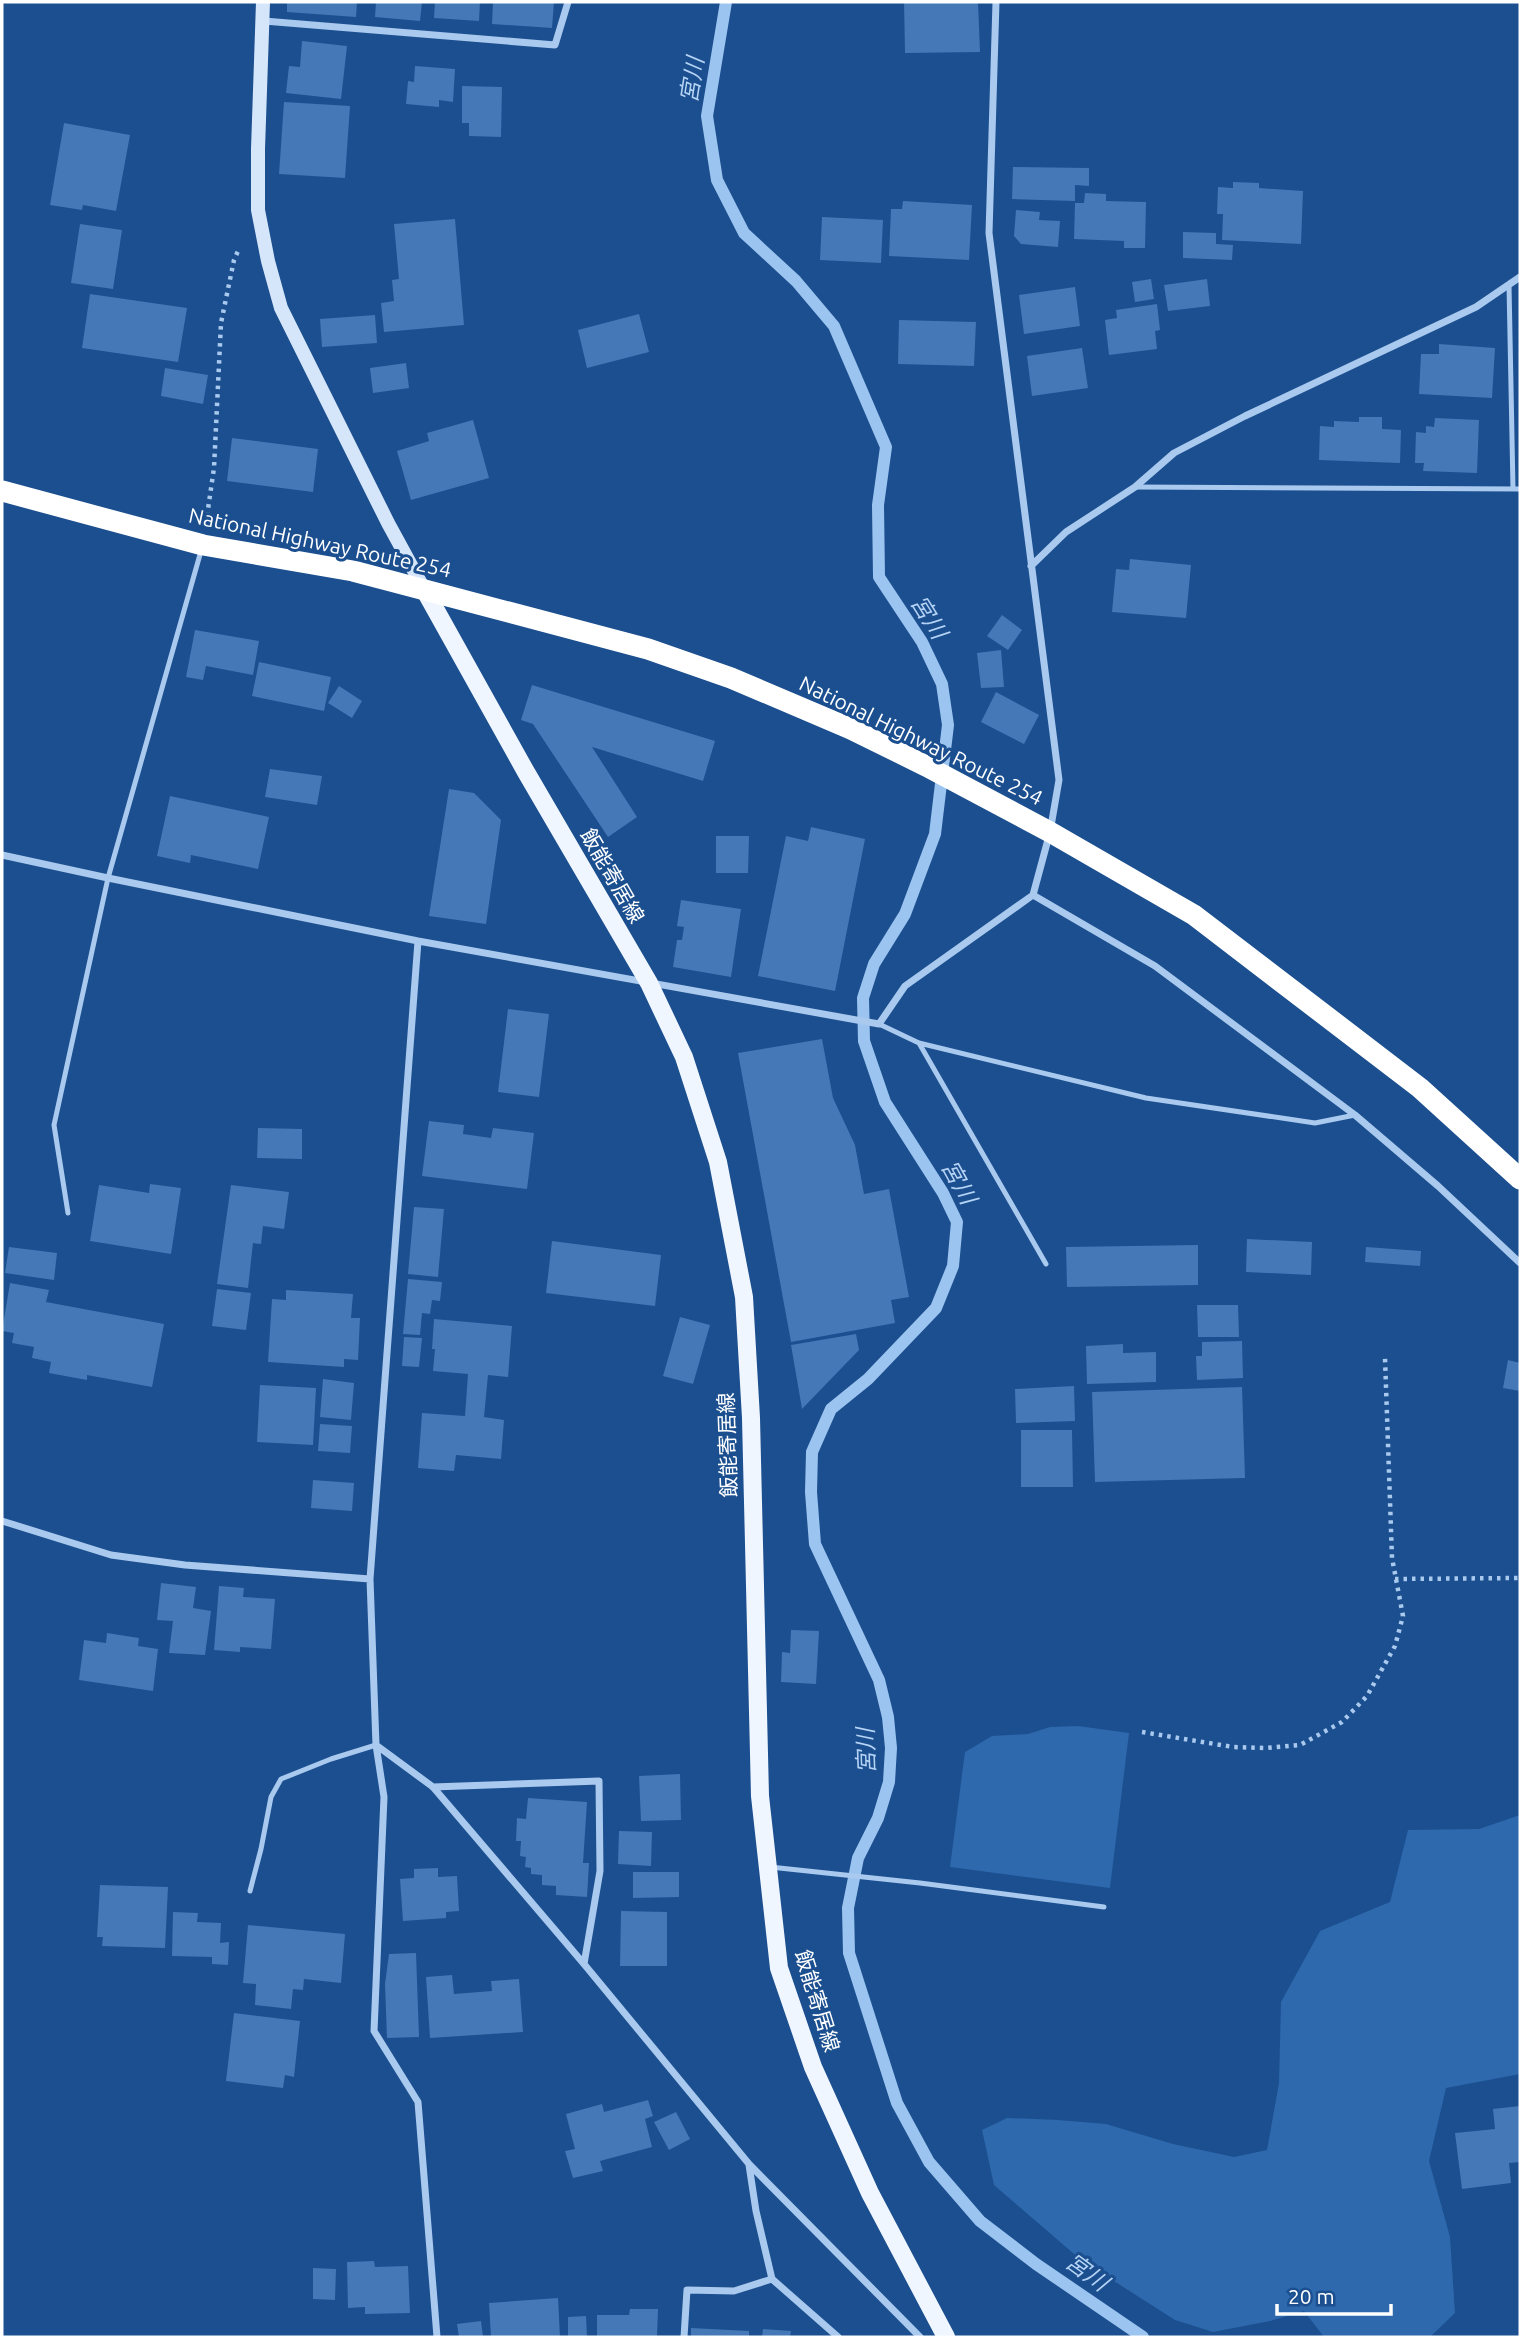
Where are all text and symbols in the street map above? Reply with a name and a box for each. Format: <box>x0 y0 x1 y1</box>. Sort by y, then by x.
water label: 宮川 <box>676 52 708 105</box>
street label: National Highway Route 254 <box>187 502 454 582</box>
water label: 宮川 <box>907 591 954 645</box>
street label: National Highway Route 254 <box>796 671 1047 810</box>
street label: 飯能寄居線 <box>576 824 650 927</box>
water label: 宮川 <box>937 1156 983 1211</box>
street label: 飯能寄居線 <box>713 1392 741 1498</box>
water label: 宮川 <box>852 1725 879 1774</box>
street label: 飯能寄居線 <box>791 1947 845 2054</box>
water label: 宮川 <box>1061 2248 1116 2297</box>
scale bar <box>1277 2272 1391 2316</box>
text: 20 m <box>1288 2284 1335 2308</box>

